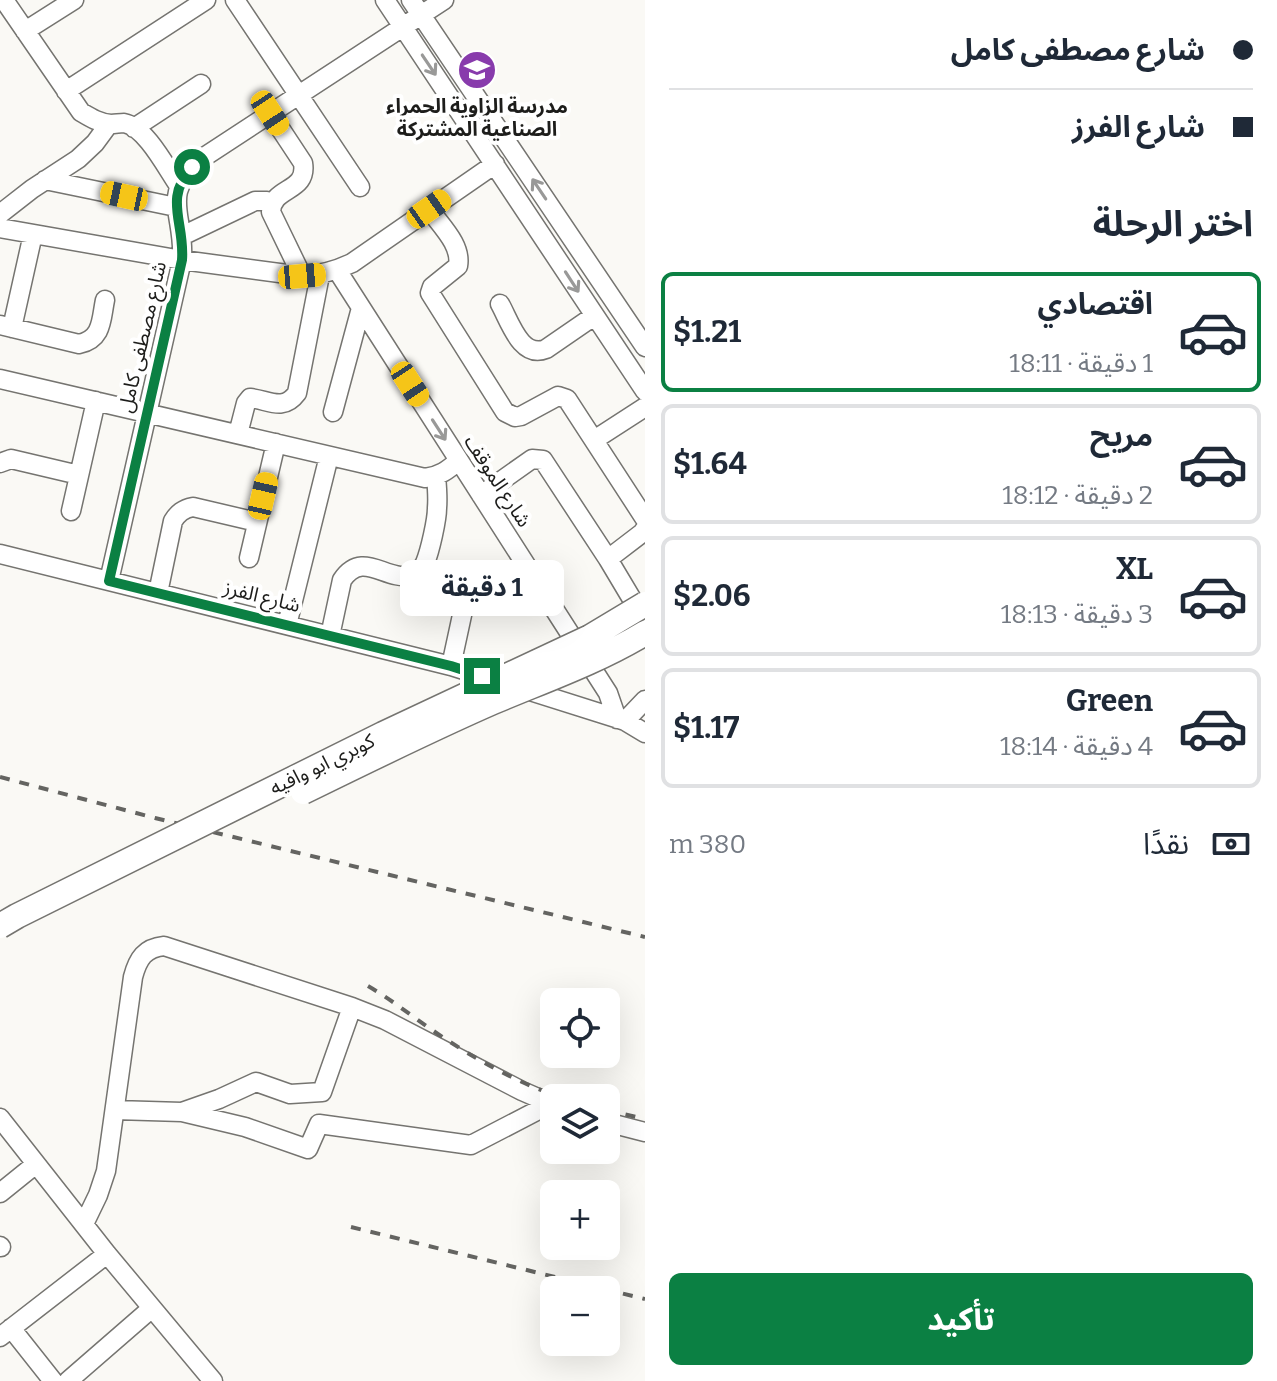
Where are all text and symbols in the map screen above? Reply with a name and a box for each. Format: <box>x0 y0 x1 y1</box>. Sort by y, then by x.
text: شارع مصطفى كامل <box>951 32 1205 68</box>
school or university icon: مدرسة الزاوية الحمراء الصناعية المشتركة <box>456 49 498 91</box>
one-way arrow <box>421 53 437 76</box>
car <box>247 86 293 140</box>
place label: مدرسة الزاوية الحمراء الصناعية المشتركة <box>386 94 568 141</box>
text: شارع الفرز <box>1072 109 1205 145</box>
route start <box>174 149 210 185</box>
car <box>98 179 150 213</box>
one-way arrow <box>530 179 547 201</box>
car <box>402 185 456 233</box>
text: اختر الرحلة <box>1093 202 1253 246</box>
street label: شارع مصطفى كامل <box>113 259 174 416</box>
car <box>277 262 327 290</box>
one-way arrow <box>564 270 580 293</box>
text: اقتصادي <box>1038 286 1153 322</box>
icon: car <box>1177 296 1249 368</box>
text: $1.21 <box>673 314 741 350</box>
text: 1 دقيقة · 18:11 <box>1009 348 1153 379</box>
car <box>387 357 433 411</box>
text: مريح <box>1090 418 1153 454</box>
one-way arrow <box>431 419 448 441</box>
icon: car <box>1177 428 1249 500</box>
street label: شارع الموقف <box>457 430 537 533</box>
text: $1.64 <box>673 446 747 482</box>
car <box>246 470 280 522</box>
text: 2 دقيقة · 18:12 <box>1002 480 1153 511</box>
text: XL <box>1116 551 1153 587</box>
callout: 1 دقيقة <box>400 560 564 616</box>
icon: car <box>1177 560 1249 632</box>
text: 1 دقيقة <box>441 572 523 603</box>
street label: شارع الفرز <box>220 575 303 620</box>
text: $2.06 <box>673 578 751 614</box>
text: 3 دقيقة · 18:13 <box>1001 599 1153 630</box>
route end <box>464 658 500 694</box>
text: Green <box>1066 683 1153 719</box>
icon: car <box>1177 692 1249 764</box>
text: $1.17 <box>673 710 739 746</box>
street label: كوبري ابو وافيه <box>266 728 381 803</box>
text: 4 دقيقة · 18:14 <box>1000 731 1153 762</box>
icon: cash <box>1209 822 1253 866</box>
text: نقدًا <box>1143 826 1189 862</box>
text: 380 m <box>669 829 746 860</box>
map controls <box>540 988 620 1356</box>
button: locate <box>540 988 620 1068</box>
button: layers <box>540 1084 620 1164</box>
button: + <box>540 1180 620 1260</box>
button: تأكيد <box>669 1273 1253 1365</box>
button: − <box>540 1276 620 1356</box>

